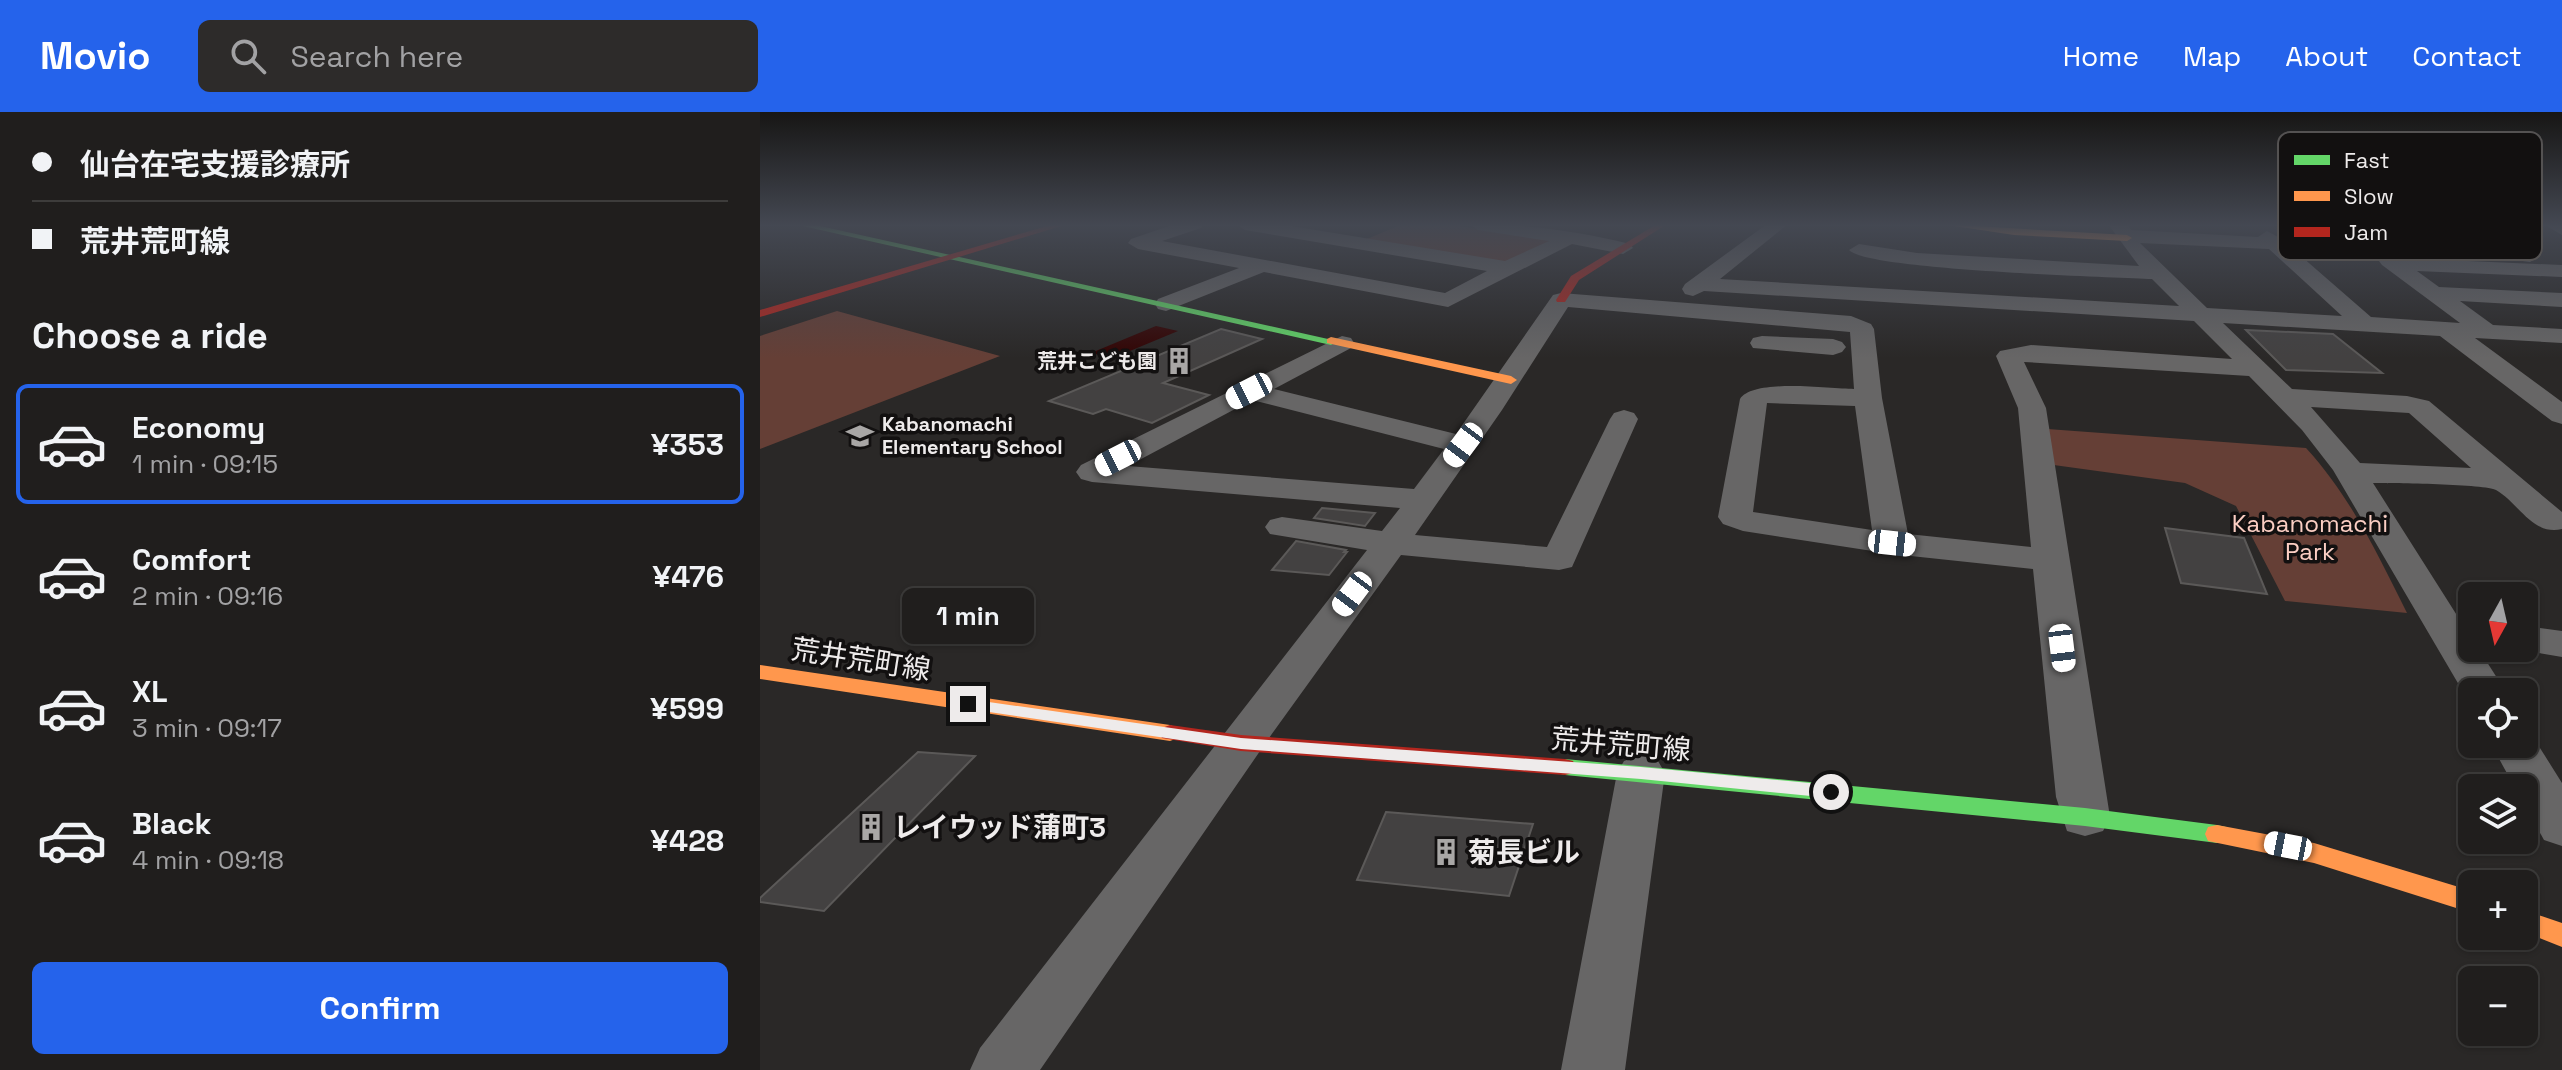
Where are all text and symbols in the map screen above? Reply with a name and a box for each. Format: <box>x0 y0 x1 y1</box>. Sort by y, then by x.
search box <box>198 20 758 92</box>
text: Movio <box>40 32 150 80</box>
icon: search <box>226 34 270 78</box>
text: Search here <box>290 37 463 76</box>
text: Home <box>2063 38 2139 74</box>
text: Map <box>2183 38 2241 74</box>
text: About <box>2285 38 2368 74</box>
text: Contact <box>2412 38 2522 74</box>
legend <box>2278 132 2542 260</box>
text: 仙台在宅支援診療所 <box>80 145 350 184</box>
text: Fast <box>2344 146 2390 174</box>
text: Slow <box>2344 182 2394 210</box>
text: Jam <box>2344 218 2388 246</box>
text: 荒井荒町線 <box>80 222 230 261</box>
text: Choose a ride <box>32 313 268 359</box>
building icon: 荒井こども園 <box>1164 346 1194 376</box>
place label: 荒井こども園 <box>1037 348 1157 374</box>
car <box>1222 369 1276 413</box>
icon: car <box>36 408 108 480</box>
text: Economy <box>132 408 265 447</box>
place label: Kabanomachi Elementary School <box>882 411 1063 460</box>
car <box>1439 419 1487 471</box>
school or university icon: Kabanomachi Elementary School <box>845 421 875 451</box>
text: ¥353 <box>651 425 724 464</box>
car <box>1091 436 1145 480</box>
text: 1 min · 09:15 <box>132 447 278 481</box>
park label: Kabanomachi Park <box>2232 508 2388 567</box>
car <box>1867 529 1917 557</box>
icon: car <box>36 540 108 612</box>
text: Comfort <box>132 540 251 579</box>
text: ¥476 <box>653 557 724 596</box>
car <box>1328 568 1376 620</box>
text: 2 min · 09:16 <box>132 579 283 613</box>
north arrow <box>2458 582 2538 662</box>
map controls <box>2458 582 2538 1046</box>
callout: 1 min <box>902 588 1034 644</box>
text: 1 min <box>936 599 1000 633</box>
car <box>2047 623 2077 673</box>
street label: 荒井荒町線 <box>789 630 933 688</box>
icon: car <box>36 672 108 744</box>
text: XL <box>132 672 168 711</box>
button: locate <box>2458 678 2538 758</box>
route end <box>950 686 986 722</box>
text: ¥599 <box>650 689 724 728</box>
text: 3 min · 09:17 <box>132 711 282 745</box>
street label: 荒井荒町線 <box>1550 720 1692 768</box>
route start <box>1813 774 1849 810</box>
button: layers <box>2458 774 2538 854</box>
icon: car <box>36 804 108 876</box>
text: Black <box>132 804 211 843</box>
place label: レイウッド蒲町3 <box>893 809 1106 845</box>
building icon: レイウッド蒲町3 <box>856 812 886 842</box>
text: ¥428 <box>651 821 724 860</box>
car <box>2262 830 2314 862</box>
place label: 菊長ビル <box>1468 834 1580 870</box>
building icon: 菊長ビル <box>1431 837 1461 867</box>
text: 4 min · 09:18 <box>132 843 284 877</box>
button: + <box>2458 870 2538 950</box>
button: Confirm <box>32 962 728 1054</box>
button: − <box>2458 966 2538 1046</box>

